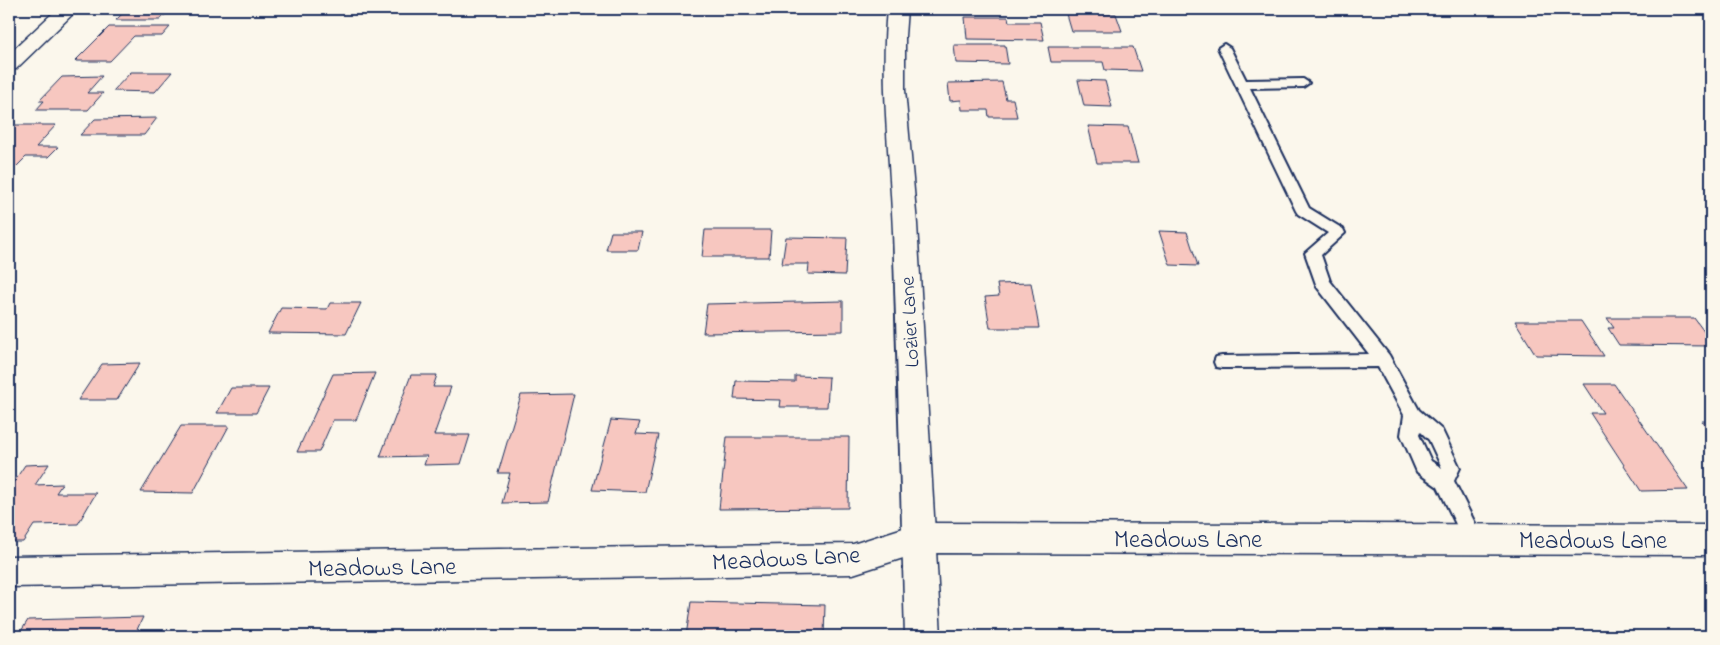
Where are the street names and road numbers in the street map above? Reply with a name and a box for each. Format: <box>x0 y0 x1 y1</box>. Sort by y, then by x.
street label: Lozier Lane <box>894 275 928 368</box>
street label: Meadows Lane <box>1114 523 1263 559</box>
street label: Meadows Lane <box>1519 524 1668 560</box>
street label: Meadows Lane <box>711 538 862 582</box>
street label: Meadows Lane <box>307 550 457 588</box>

